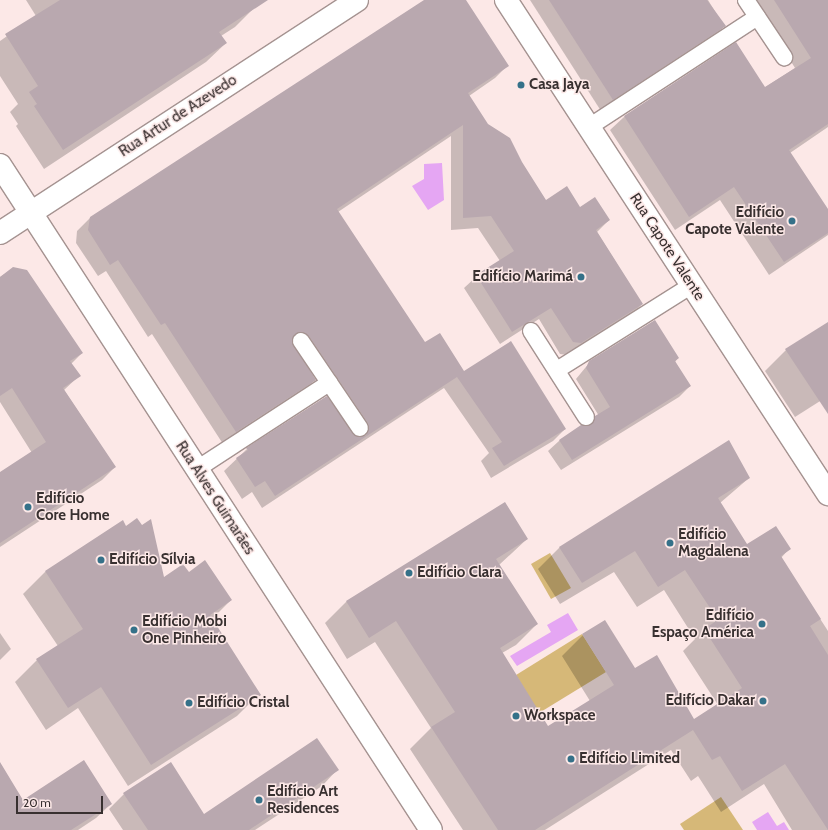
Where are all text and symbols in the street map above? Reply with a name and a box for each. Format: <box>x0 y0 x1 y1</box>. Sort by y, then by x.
street label: Rua Artur de Azevedo <box>116 71 240 161</box>
place label: Casa Jaya <box>529 76 589 94</box>
marker: Casa Jaya <box>516 80 526 90</box>
street label: Rua Capote Valente <box>626 190 708 304</box>
place label: Edifício Capote Valente <box>685 203 784 238</box>
marker: Edifício Capote Valente <box>787 216 797 226</box>
place label: Edifício Marimá <box>472 268 573 286</box>
marker: Edifício Marimá <box>576 272 586 282</box>
street label: Rua Alves Guimarães <box>172 438 258 558</box>
place label: Edifício Core Home <box>36 489 109 524</box>
marker: Edifício Core Home <box>23 502 33 512</box>
place label: Edifício Magdalena <box>678 525 749 560</box>
marker: Edifício Magdalena <box>665 538 675 548</box>
place label: Edifício Sílvia <box>109 551 195 569</box>
marker: Edifício Sílvia <box>96 555 106 565</box>
place label: Edifício Clara <box>417 564 502 582</box>
marker: Edifício Clara <box>404 568 414 578</box>
place label: Edifício Espaço América <box>651 606 754 641</box>
place label: Edifício Mobi One Pinheiro <box>142 612 227 647</box>
marker: Edifício Espaço América <box>757 619 767 629</box>
marker: Edifício Mobi One Pinheiro <box>129 625 139 635</box>
place label: Edifício Dakar <box>665 692 755 710</box>
place label: Edifício Cristal <box>197 694 289 712</box>
marker: Edifício Dakar <box>758 696 768 706</box>
marker: Edifício Cristal <box>184 698 194 708</box>
place label: Workspace <box>524 707 596 725</box>
marker: Workspace <box>511 711 521 721</box>
place label: Edifício Limited <box>579 750 680 768</box>
marker: Edifício Limited <box>566 754 576 764</box>
place label: Edifício Art Residences <box>267 782 339 817</box>
scale bar <box>18 788 105 814</box>
text: 20 m <box>23 795 51 810</box>
marker: Edifício Art Residences <box>254 795 264 805</box>

